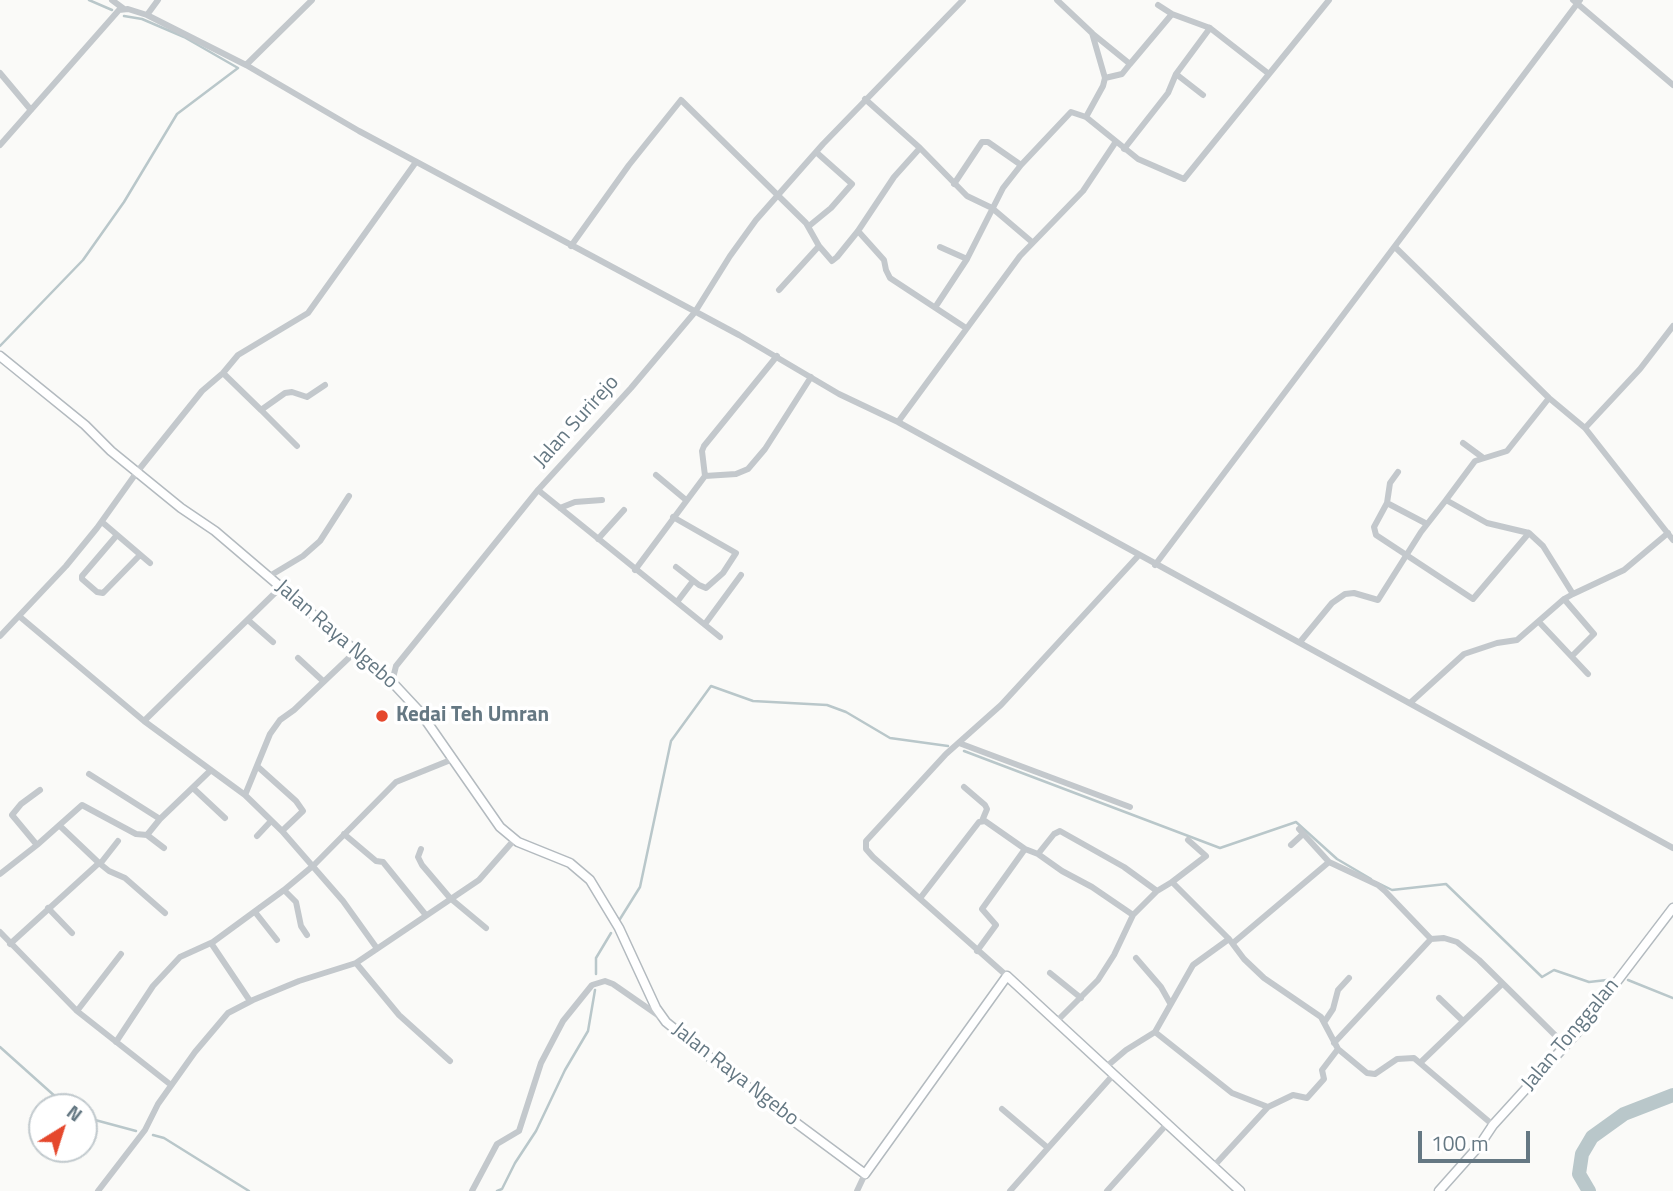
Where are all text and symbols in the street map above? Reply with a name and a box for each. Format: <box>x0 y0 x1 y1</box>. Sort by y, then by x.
street label: Jalan Surirejo <box>529 371 625 473</box>
street label: Jalan Raya Ngebo <box>270 575 402 695</box>
place label: Kedai Teh Umran <box>396 703 549 729</box>
marker: Kedai Teh Umran <box>374 708 390 724</box>
street label: Jalan Tonggalan <box>1517 974 1625 1096</box>
street label: Jalan Raya Ngebo <box>667 1018 803 1132</box>
north arrow <box>28 1093 98 1163</box>
text: N <box>61 1097 89 1128</box>
scale bar <box>1421 1118 1533 1162</box>
text: 100 m <box>1431 1127 1488 1159</box>

